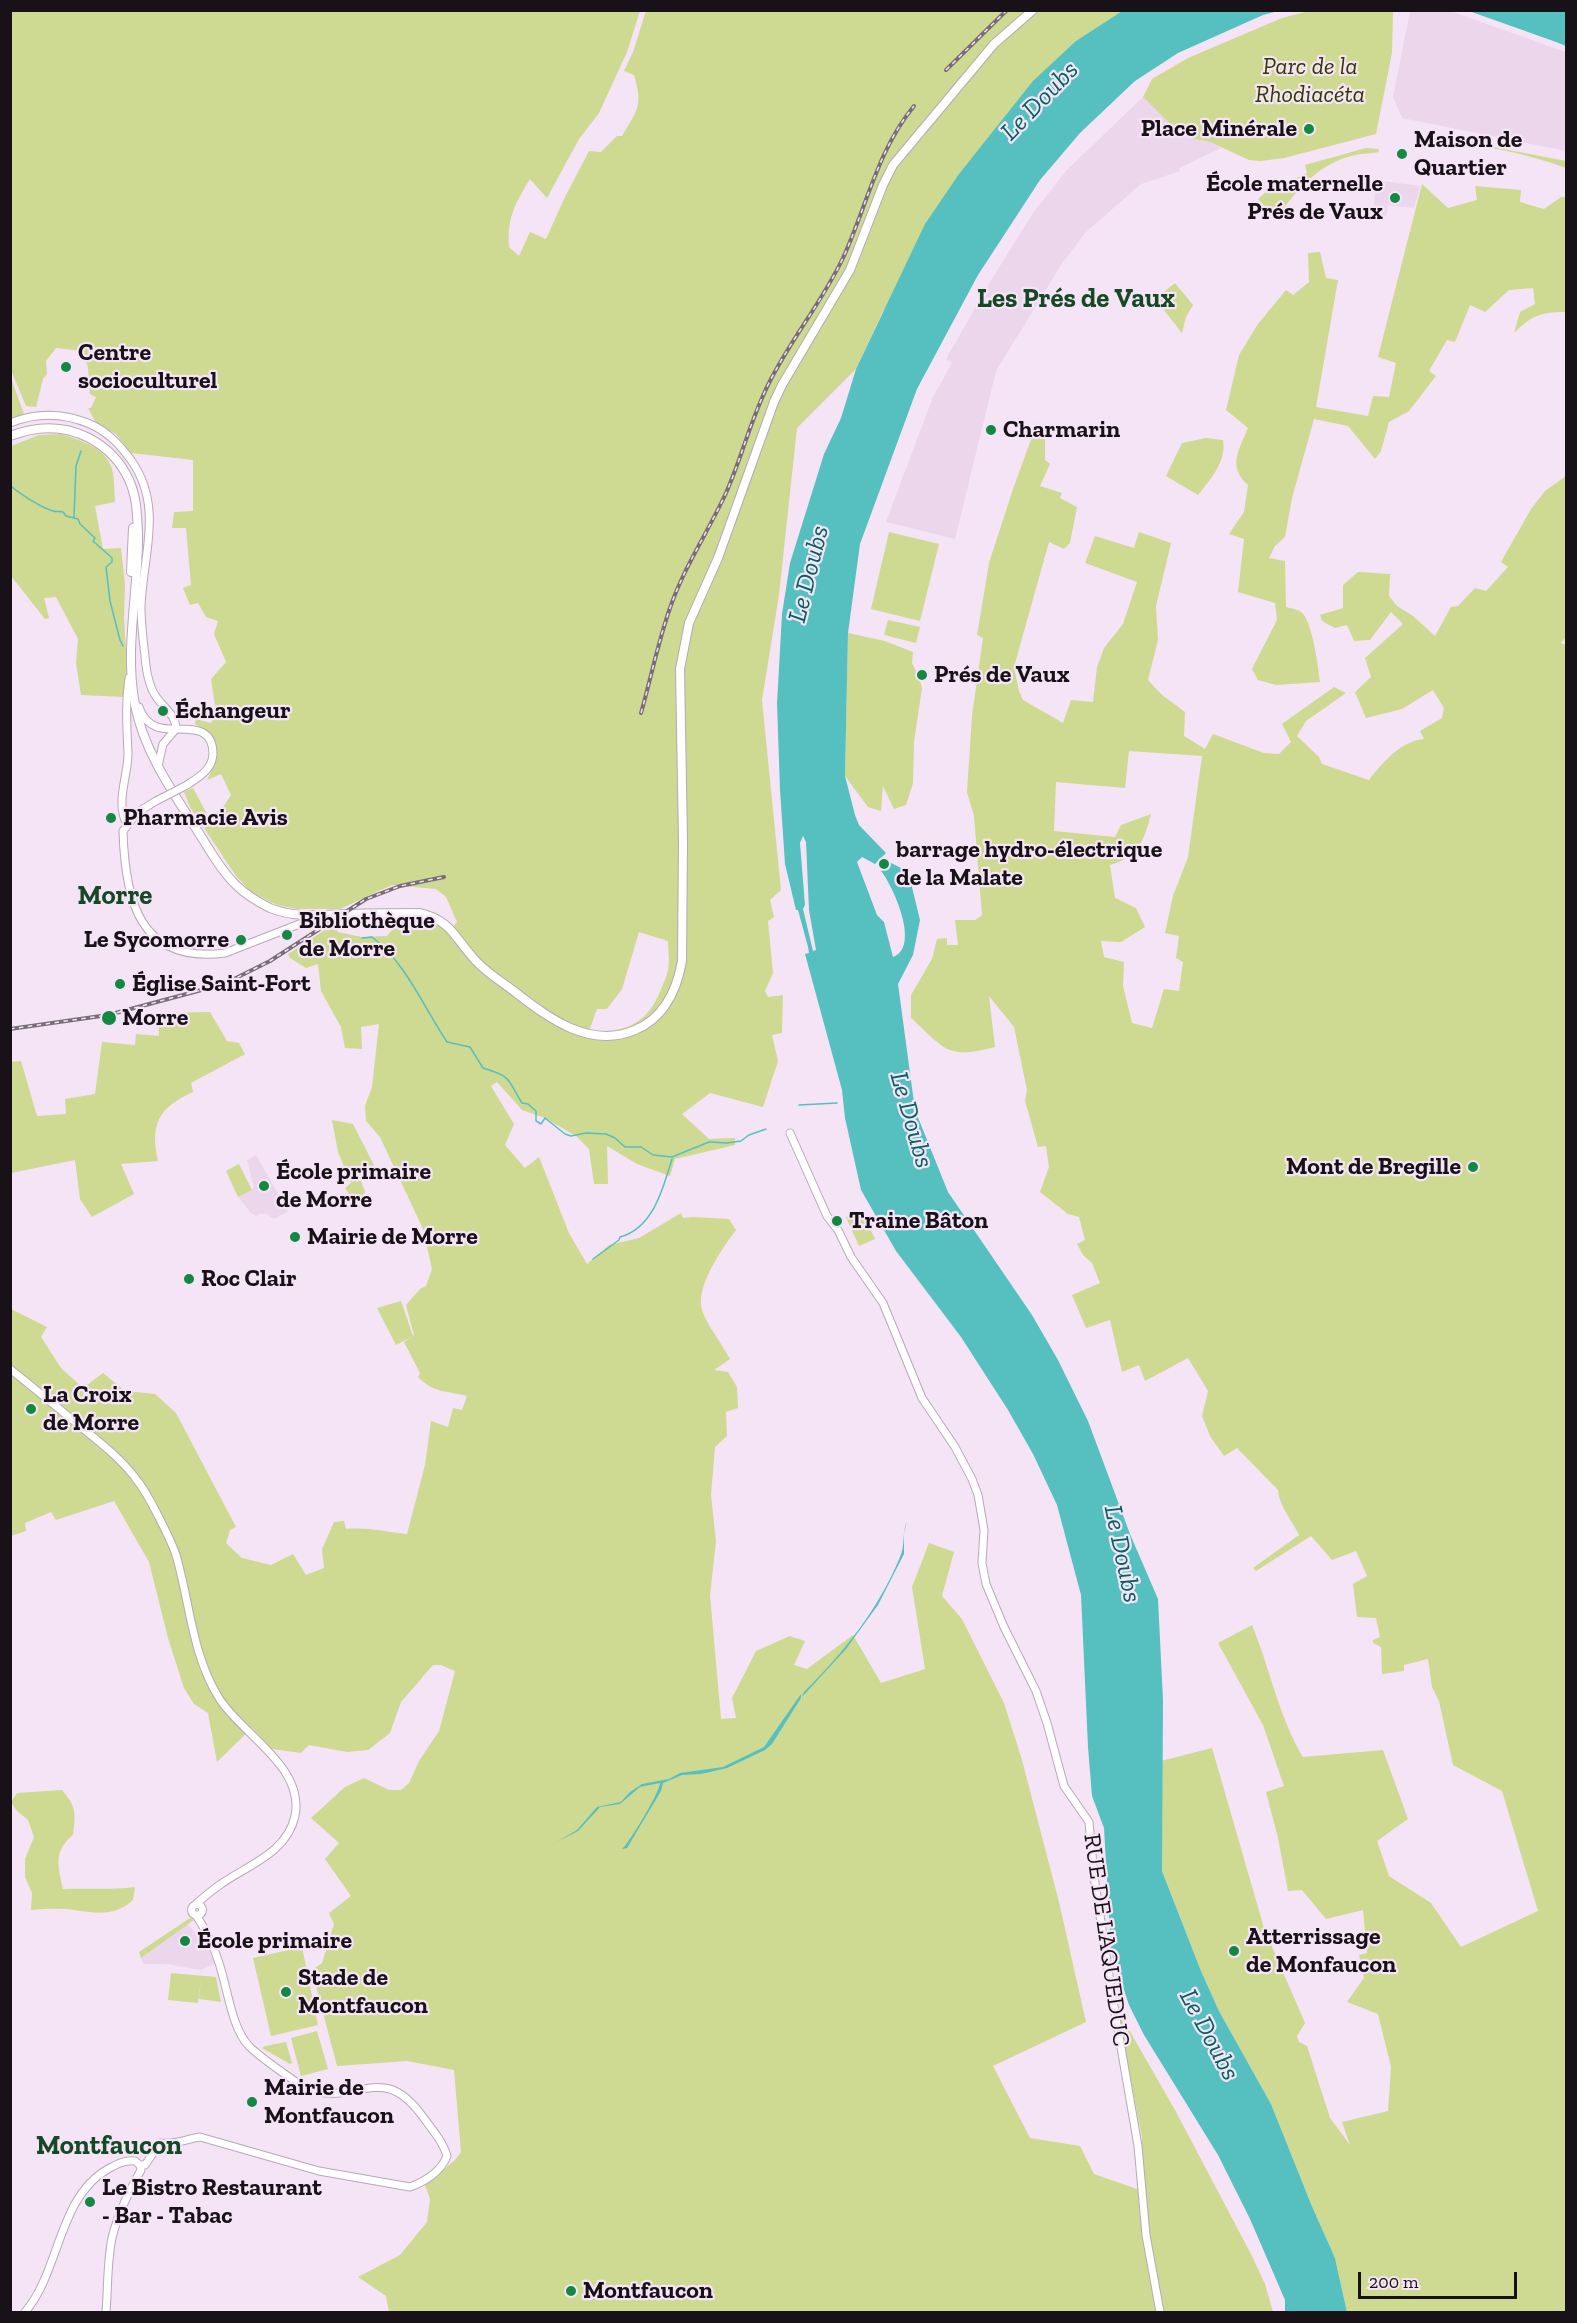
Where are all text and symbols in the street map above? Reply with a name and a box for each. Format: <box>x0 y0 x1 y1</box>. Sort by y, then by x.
park label: Parc de la Rhodiacéta <box>1255 53 1365 109</box>
water label: Le Doubs <box>995 55 1085 147</box>
place label: Place Minérale <box>1141 115 1297 143</box>
marker: Place Minérale <box>1302 122 1316 136</box>
place label: Maison de Quartier <box>1414 126 1522 182</box>
marker: Maison de Quartier <box>1395 147 1409 161</box>
place label: École maternelle Prés de Vaux <box>1206 170 1383 226</box>
marker: École maternelle Prés de Vaux <box>1388 191 1402 205</box>
district label: Les Prés de Vaux <box>977 283 1175 315</box>
place label: Centre socioculturel <box>78 339 217 395</box>
marker: Centre socioculturel <box>59 360 73 374</box>
place label: Charmarin <box>1003 416 1120 444</box>
marker: Charmarin <box>984 423 998 437</box>
water label: Le Doubs <box>782 522 836 626</box>
place label: Prés de Vaux <box>934 661 1070 689</box>
marker: Prés de Vaux <box>915 668 929 682</box>
place label: Échangeur <box>175 697 291 725</box>
marker: Échangeur <box>156 704 170 718</box>
place label: Pharmacie Avis <box>123 804 288 832</box>
marker: Pharmacie Avis <box>104 811 118 825</box>
place label: barrage hydro-électrique de la Malate <box>896 836 1162 892</box>
marker: barrage hydro-électrique de la Malate <box>877 857 891 871</box>
district label: Morre <box>78 880 152 912</box>
place label: Bibliothèque de Morre <box>299 907 435 963</box>
place label: Le Sycomorre <box>84 926 229 954</box>
marker: Bibliothèque de Morre <box>280 928 294 942</box>
marker: Le Sycomorre <box>234 933 248 947</box>
place label: Église Saint-Fort <box>132 970 311 998</box>
marker: Église Saint-Fort <box>113 977 127 991</box>
place label: Morre <box>122 1004 188 1032</box>
marker: Morre <box>100 1009 118 1027</box>
water label: Le Doubs <box>882 1068 940 1172</box>
place label: Mont de Bregille <box>1286 1153 1461 1181</box>
place label: École primaire de Morre <box>276 1158 431 1214</box>
marker: Mont de Bregille <box>1466 1160 1480 1174</box>
marker: École primaire de Morre <box>257 1179 271 1193</box>
place label: Traine Bâton <box>849 1207 988 1235</box>
marker: Traine Bâton <box>830 1214 844 1228</box>
place label: Mairie de Morre <box>307 1223 478 1251</box>
marker: Mairie de Morre <box>288 1230 302 1244</box>
place label: Roc Clair <box>201 1265 297 1293</box>
marker: Roc Clair <box>182 1272 196 1286</box>
place label: La Croix de Morre <box>43 1381 139 1437</box>
marker: La Croix de Morre <box>24 1402 38 1416</box>
water label: Le Doubs <box>1096 1502 1148 1606</box>
street label: RUE DE L'AQUEDUC <box>1077 1832 1135 2048</box>
place label: Atterrissage de Monfaucon <box>1246 1923 1396 1979</box>
place label: École primaire <box>197 1927 352 1955</box>
marker: École primaire <box>178 1934 192 1948</box>
marker: Atterrissage de Monfaucon <box>1227 1944 1241 1958</box>
place label: Stade de Montfaucon <box>298 1964 428 2020</box>
water label: Le Doubs <box>1172 1984 1246 2086</box>
marker: Stade de Montfaucon <box>279 1985 293 1999</box>
place label: Mairie de Montfaucon <box>264 2074 394 2130</box>
marker: Mairie de Montfaucon <box>245 2095 259 2109</box>
district label: Montfaucon <box>36 2130 182 2162</box>
place label: Le Bistro Restaurant - Bar - Tabac <box>102 2174 322 2230</box>
marker: Le Bistro Restaurant - Bar - Tabac <box>83 2195 97 2209</box>
scale bar <box>1361 2260 1520 2298</box>
text: 200 m <box>1369 2271 1419 2293</box>
place label: Montfaucon <box>583 2277 713 2305</box>
marker: Montfaucon <box>564 2284 578 2298</box>

